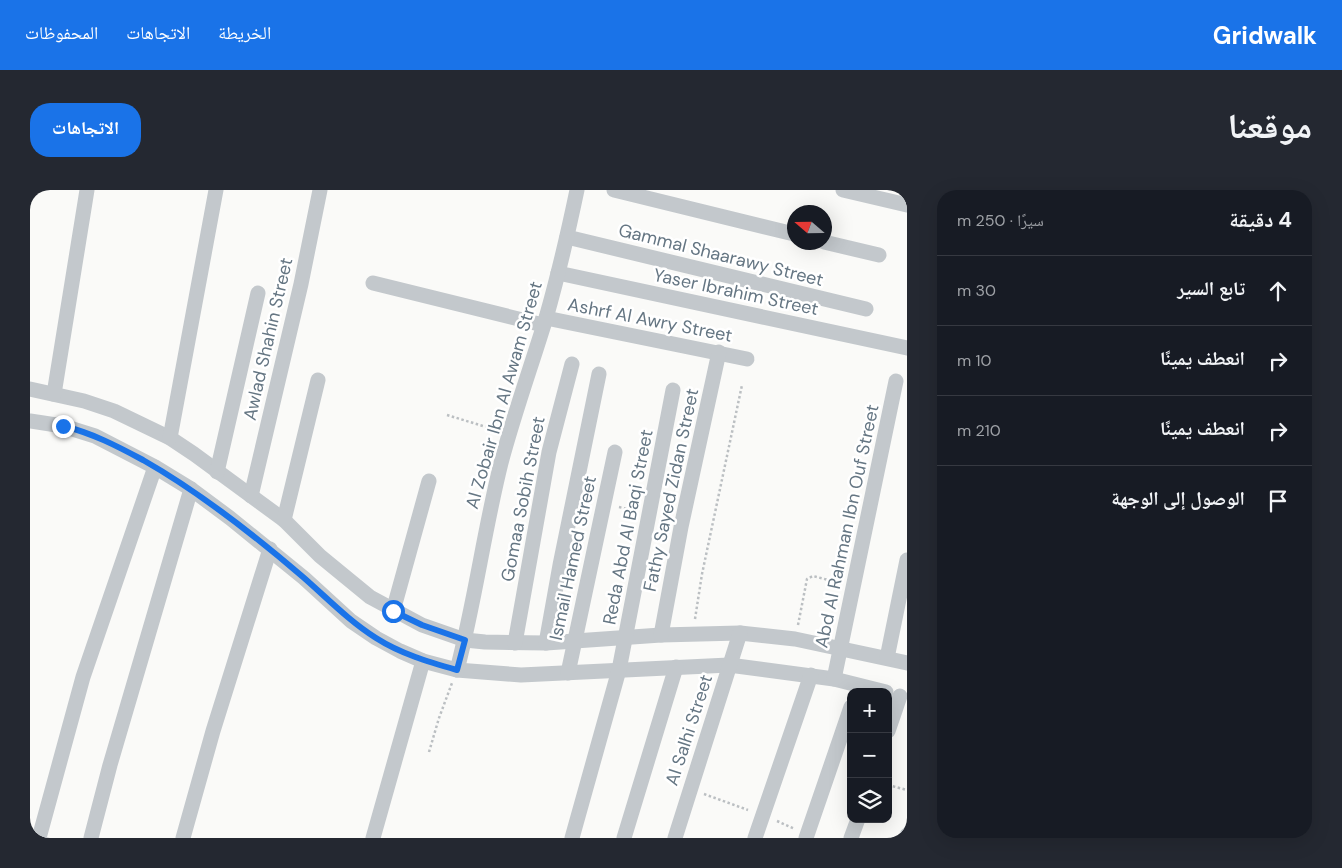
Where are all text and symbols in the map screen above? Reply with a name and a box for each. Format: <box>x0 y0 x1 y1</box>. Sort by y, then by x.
text: Gridwalk <box>1213 20 1317 51</box>
text: المحفوظات <box>25 21 98 45</box>
text: الاتجاهات <box>126 21 190 45</box>
text: الخريطة <box>218 21 271 45</box>
button: الاتجاهات <box>30 103 141 157</box>
text: موقعنا <box>1227 103 1312 149</box>
north arrow <box>787 205 832 250</box>
text: 4 دقيقة <box>1229 206 1292 234</box>
text: سيرًا · 250 m <box>957 210 1044 231</box>
street label: Gammal Shaarawy Street <box>616 218 826 292</box>
street label: Awlad Shahin Street <box>238 255 298 423</box>
street label: Yaser Ibrahim Street <box>651 263 821 321</box>
text: تابع السير <box>1177 276 1245 301</box>
icon: ahead <box>1264 277 1292 305</box>
street label: Al Zobair Ibn Al Awam Street <box>460 278 548 512</box>
text: 30 m <box>957 280 996 301</box>
street label: Ashrf Al Awry Street <box>566 292 734 348</box>
text: انعطف يمينًا <box>1160 346 1245 371</box>
icon: right <box>1264 347 1292 375</box>
text: 10 m <box>957 350 991 371</box>
street label: Fathy Sayed Zidan Street <box>638 386 704 594</box>
street label: Abd Al Rahman Ibn Ouf Street <box>809 402 885 650</box>
street label: Gomaa Sobih Street <box>495 414 551 584</box>
route end <box>52 415 75 438</box>
text: انعطف يمينًا <box>1160 416 1245 441</box>
icon: right <box>1264 417 1292 445</box>
text: 210 m <box>957 420 1001 441</box>
street label: Reda Abd Al Baqi Street <box>597 427 659 627</box>
street label: Ismail Hamed Street <box>544 474 602 642</box>
text: الوصول إلى الوجهة <box>1111 486 1245 511</box>
icon: arrive <box>1264 487 1292 515</box>
route start <box>382 600 405 623</box>
street label: Al Salhi Street <box>660 671 718 789</box>
map controls <box>847 688 892 823</box>
button: + <box>847 688 892 733</box>
button: − <box>847 733 892 778</box>
button: layers <box>847 778 892 823</box>

